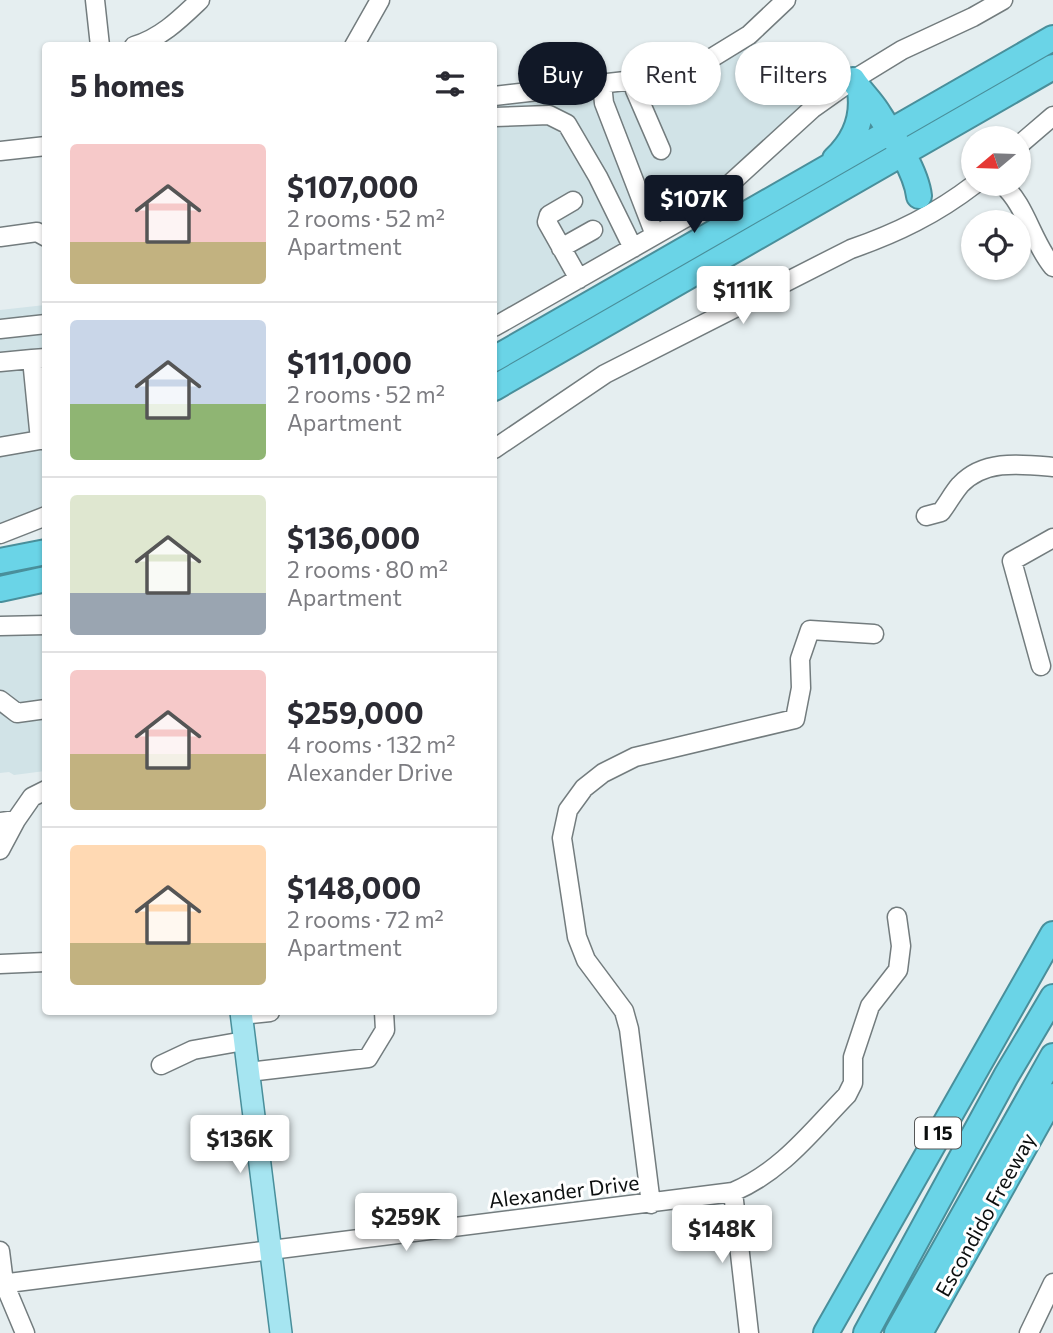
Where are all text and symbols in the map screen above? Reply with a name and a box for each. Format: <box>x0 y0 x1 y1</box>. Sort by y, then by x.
chip: Buy <box>518 42 607 105</box>
chip: Rent <box>621 42 721 105</box>
chip: Filters <box>735 42 851 105</box>
icon: filters <box>431 65 469 103</box>
text: 5 homes <box>70 66 184 103</box>
north arrow <box>961 126 1031 196</box>
map controls <box>961 126 1031 280</box>
text: $107,000 <box>287 167 418 204</box>
icon: home <box>126 172 210 256</box>
pin: $107K <box>645 176 743 235</box>
text: $107K <box>660 184 728 212</box>
text: 2 rooms · 52 m² <box>287 204 445 232</box>
button: locate <box>961 210 1031 280</box>
text: Apartment <box>287 232 402 260</box>
pin: $111K <box>694 266 792 326</box>
text: $111K <box>713 275 773 303</box>
text: $111,000 <box>287 343 412 380</box>
icon: home <box>126 348 210 432</box>
text: 2 rooms · 52 m² <box>287 380 445 408</box>
text: Apartment <box>287 408 402 436</box>
text: $136,000 <box>287 518 420 555</box>
icon: home <box>126 523 210 607</box>
text: 2 rooms · 80 m² <box>287 555 448 583</box>
text: Apartment <box>287 583 402 611</box>
text: $259,000 <box>287 693 424 730</box>
icon: home <box>126 698 210 782</box>
text: 4 rooms · 132 m² <box>287 730 456 758</box>
text: Alexander Drive <box>287 758 453 786</box>
text: $148,000 <box>287 868 421 905</box>
icon: home <box>126 873 210 957</box>
text: 2 rooms · 72 m² <box>287 905 444 933</box>
text: Apartment <box>287 933 402 961</box>
pin: $136K <box>191 1116 289 1175</box>
road number: I 15 <box>915 1118 961 1148</box>
text: $136K <box>206 1124 274 1152</box>
street label: Escondido Freeway <box>929 1128 1040 1300</box>
street label: Alexander Drive <box>487 1169 640 1212</box>
pin: $259K <box>357 1194 455 1253</box>
text: $259K <box>371 1202 441 1230</box>
pin: $148K <box>673 1206 771 1265</box>
text: $148K <box>688 1214 756 1242</box>

